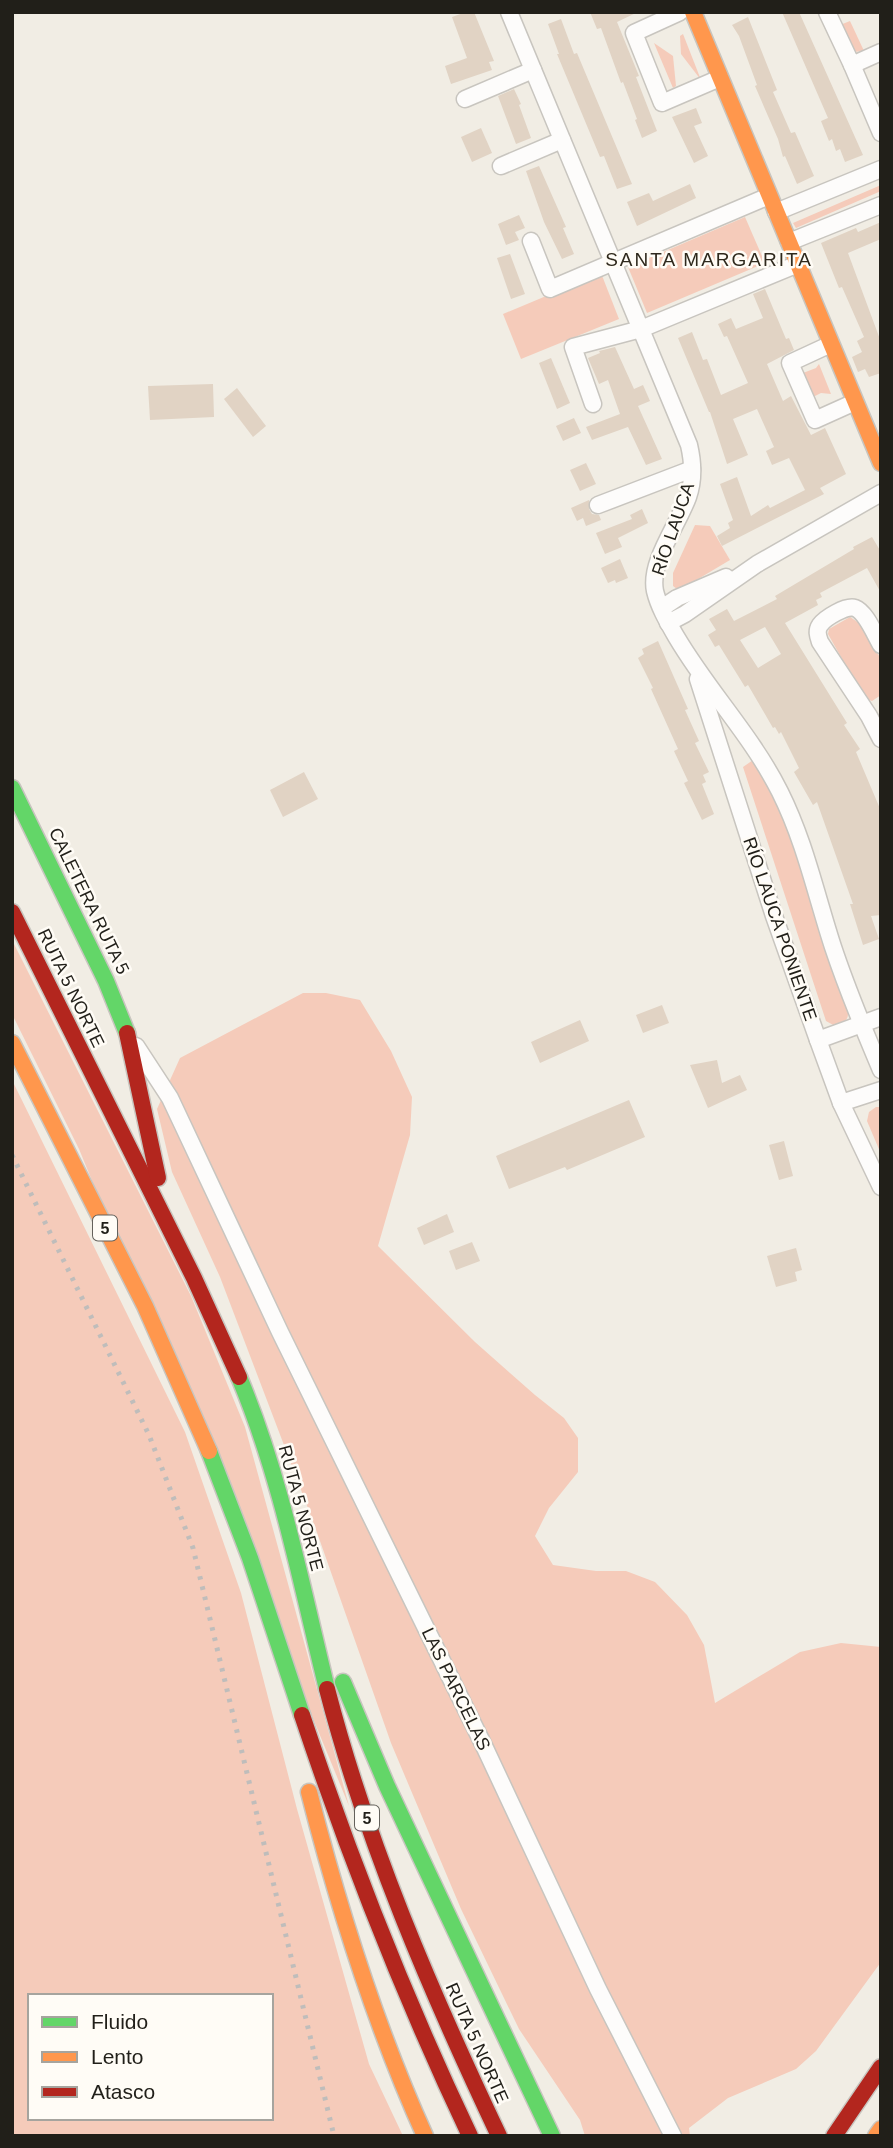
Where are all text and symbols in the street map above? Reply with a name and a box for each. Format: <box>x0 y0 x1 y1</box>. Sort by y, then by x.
district label: SANTA MARGARITA <box>605 249 813 270</box>
street label: RÍO LAUCA <box>648 480 698 578</box>
street label: CALETERA RUTA 5 <box>45 824 133 978</box>
street label: RÍO LAUCA PONIENTE <box>739 834 821 1024</box>
street label: RUTA 5 NORTE <box>34 925 108 1051</box>
road number: 5 <box>93 1216 117 1240</box>
street label: RUTA 5 NORTE <box>275 1443 327 1573</box>
street label: LAS PARCELAS <box>418 1625 494 1753</box>
road number: 5 <box>355 1806 379 1830</box>
street label: RUTA 5 NORTE <box>442 1980 512 2106</box>
legend <box>28 1994 273 2120</box>
text: Fluido <box>91 2010 148 2033</box>
text: Lento <box>91 2045 144 2068</box>
text: Atasco <box>91 2080 155 2103</box>

